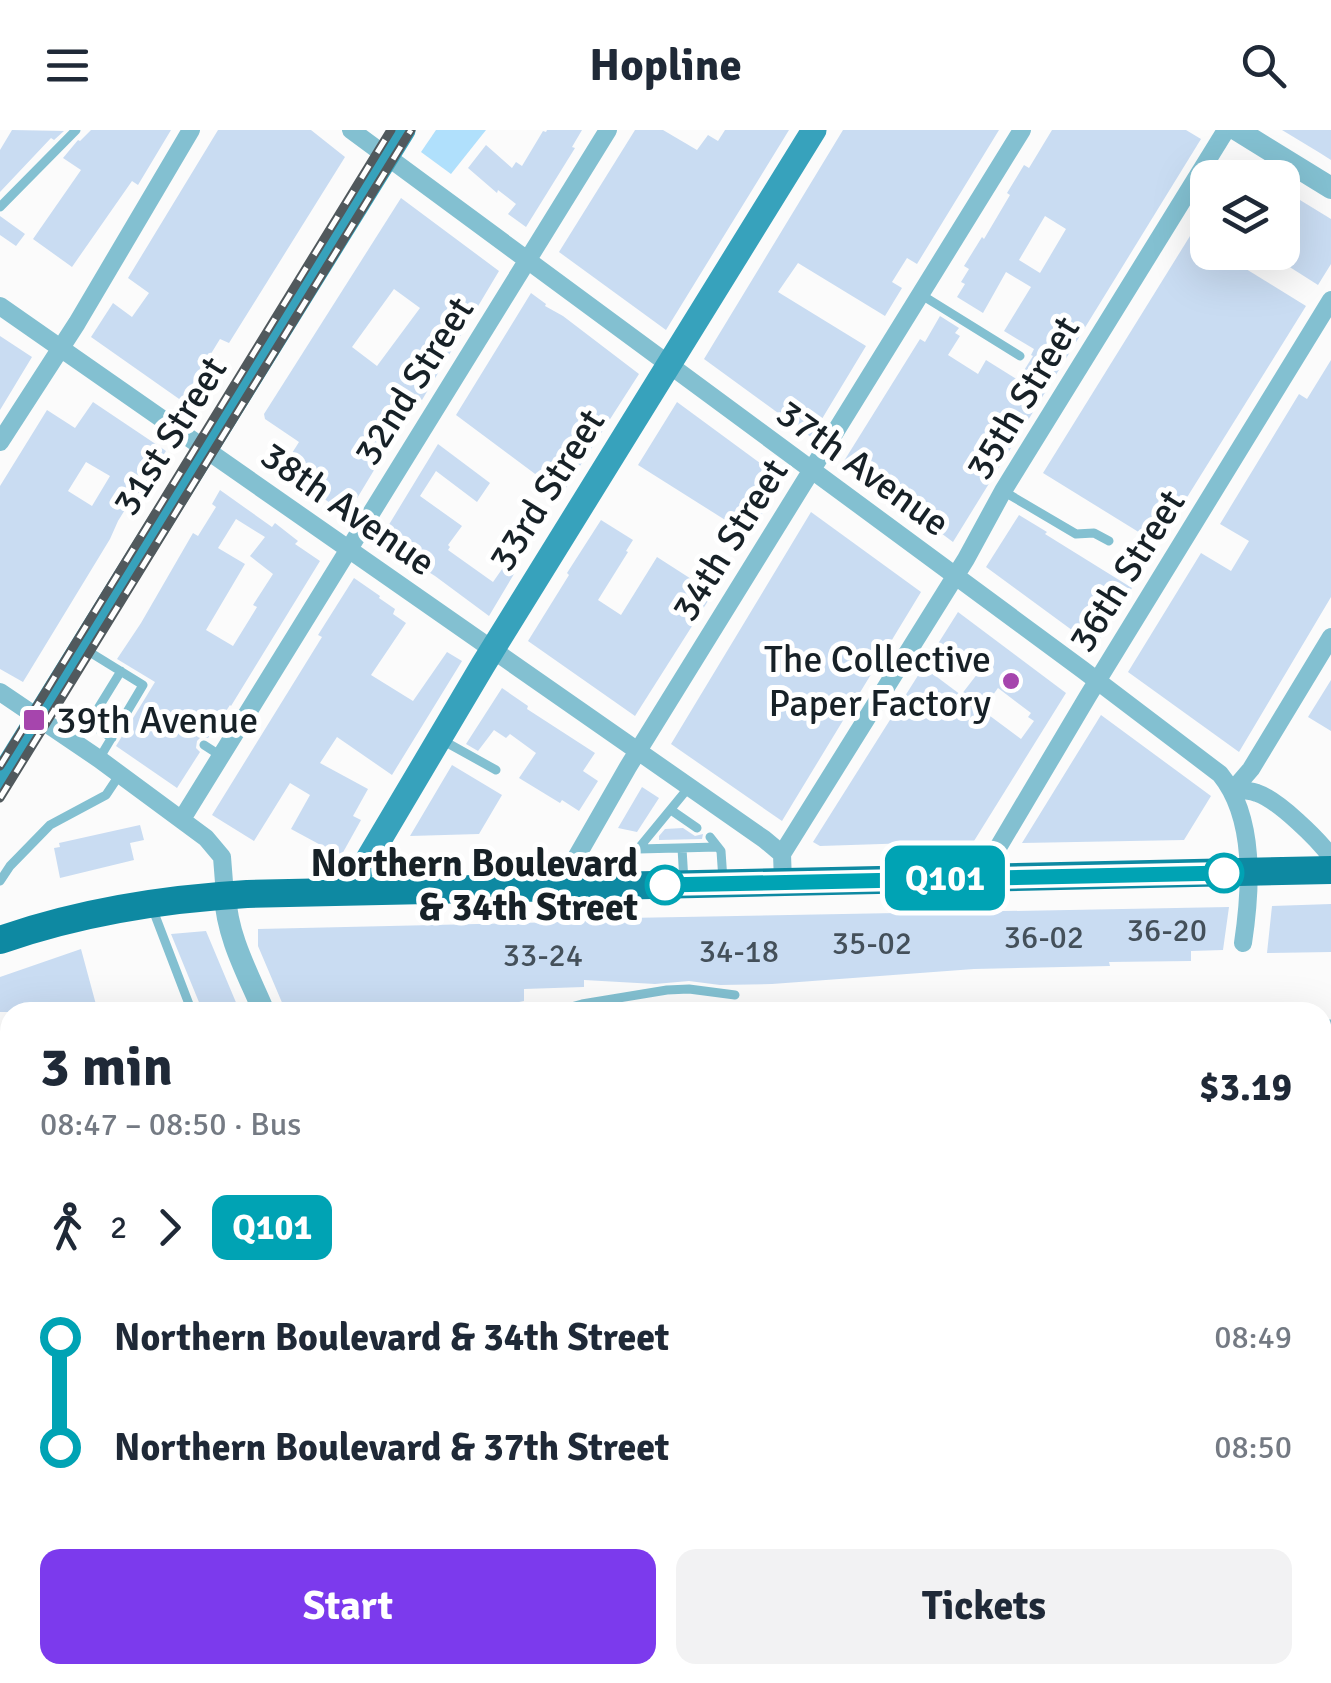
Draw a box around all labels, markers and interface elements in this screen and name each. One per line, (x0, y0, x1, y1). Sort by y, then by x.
icon: menu (40, 38, 95, 93)
text: Hopline (589, 38, 742, 93)
icon: search (1236, 38, 1291, 93)
map controls (1190, 160, 1300, 270)
button: layers (1190, 160, 1300, 270)
street label: 32nd Street (344, 288, 484, 474)
street label: 35th Street (956, 308, 1090, 488)
street label: 31st Street (103, 348, 237, 524)
street label: 37th Avenue (767, 390, 959, 546)
street label: 33rd Street (479, 400, 615, 580)
street label: 38th Avenue (252, 432, 444, 586)
street label: 34th Street (662, 450, 798, 630)
street label: 36th Street (1059, 481, 1195, 661)
place label: The Collective Paper Factory (764, 636, 991, 727)
marker: The Collective Paper Factory (1000, 670, 1022, 692)
place label: 39th Avenue (56, 697, 258, 744)
marker: 39th Avenue (21, 707, 47, 733)
place label: Northern Boulevard & 34th Street (310, 840, 638, 931)
line badge: Q101 (875, 846, 1015, 910)
unlabelled marker (1205, 854, 1243, 892)
text: Q101 (905, 857, 985, 900)
marker: Northern Boulevard & 34th Street (646, 866, 684, 904)
house number: 36-20 (1127, 911, 1207, 950)
house number: 36-02 (1004, 918, 1084, 957)
house number: 35-02 (832, 924, 912, 963)
house number: 34-18 (699, 932, 779, 971)
house number: 33-24 (503, 936, 583, 975)
text: 3 min (40, 1033, 173, 1101)
text: $3.19 (1199, 1064, 1292, 1111)
text: 08:47 – 08:50 · Bus (40, 1105, 301, 1144)
icon: walk (40, 1200, 95, 1255)
icon: forward (142, 1200, 197, 1255)
text: Q101 (232, 1206, 312, 1249)
text: 2 (110, 1208, 127, 1247)
text: Northern Boulevard & 34th Street (114, 1314, 669, 1361)
text: 08:49 (1214, 1318, 1292, 1357)
text: Northern Boulevard & 37th Street (114, 1424, 669, 1471)
text: 08:50 (1214, 1428, 1292, 1467)
button: Start (40, 1549, 656, 1664)
button: Tickets (676, 1549, 1292, 1664)

